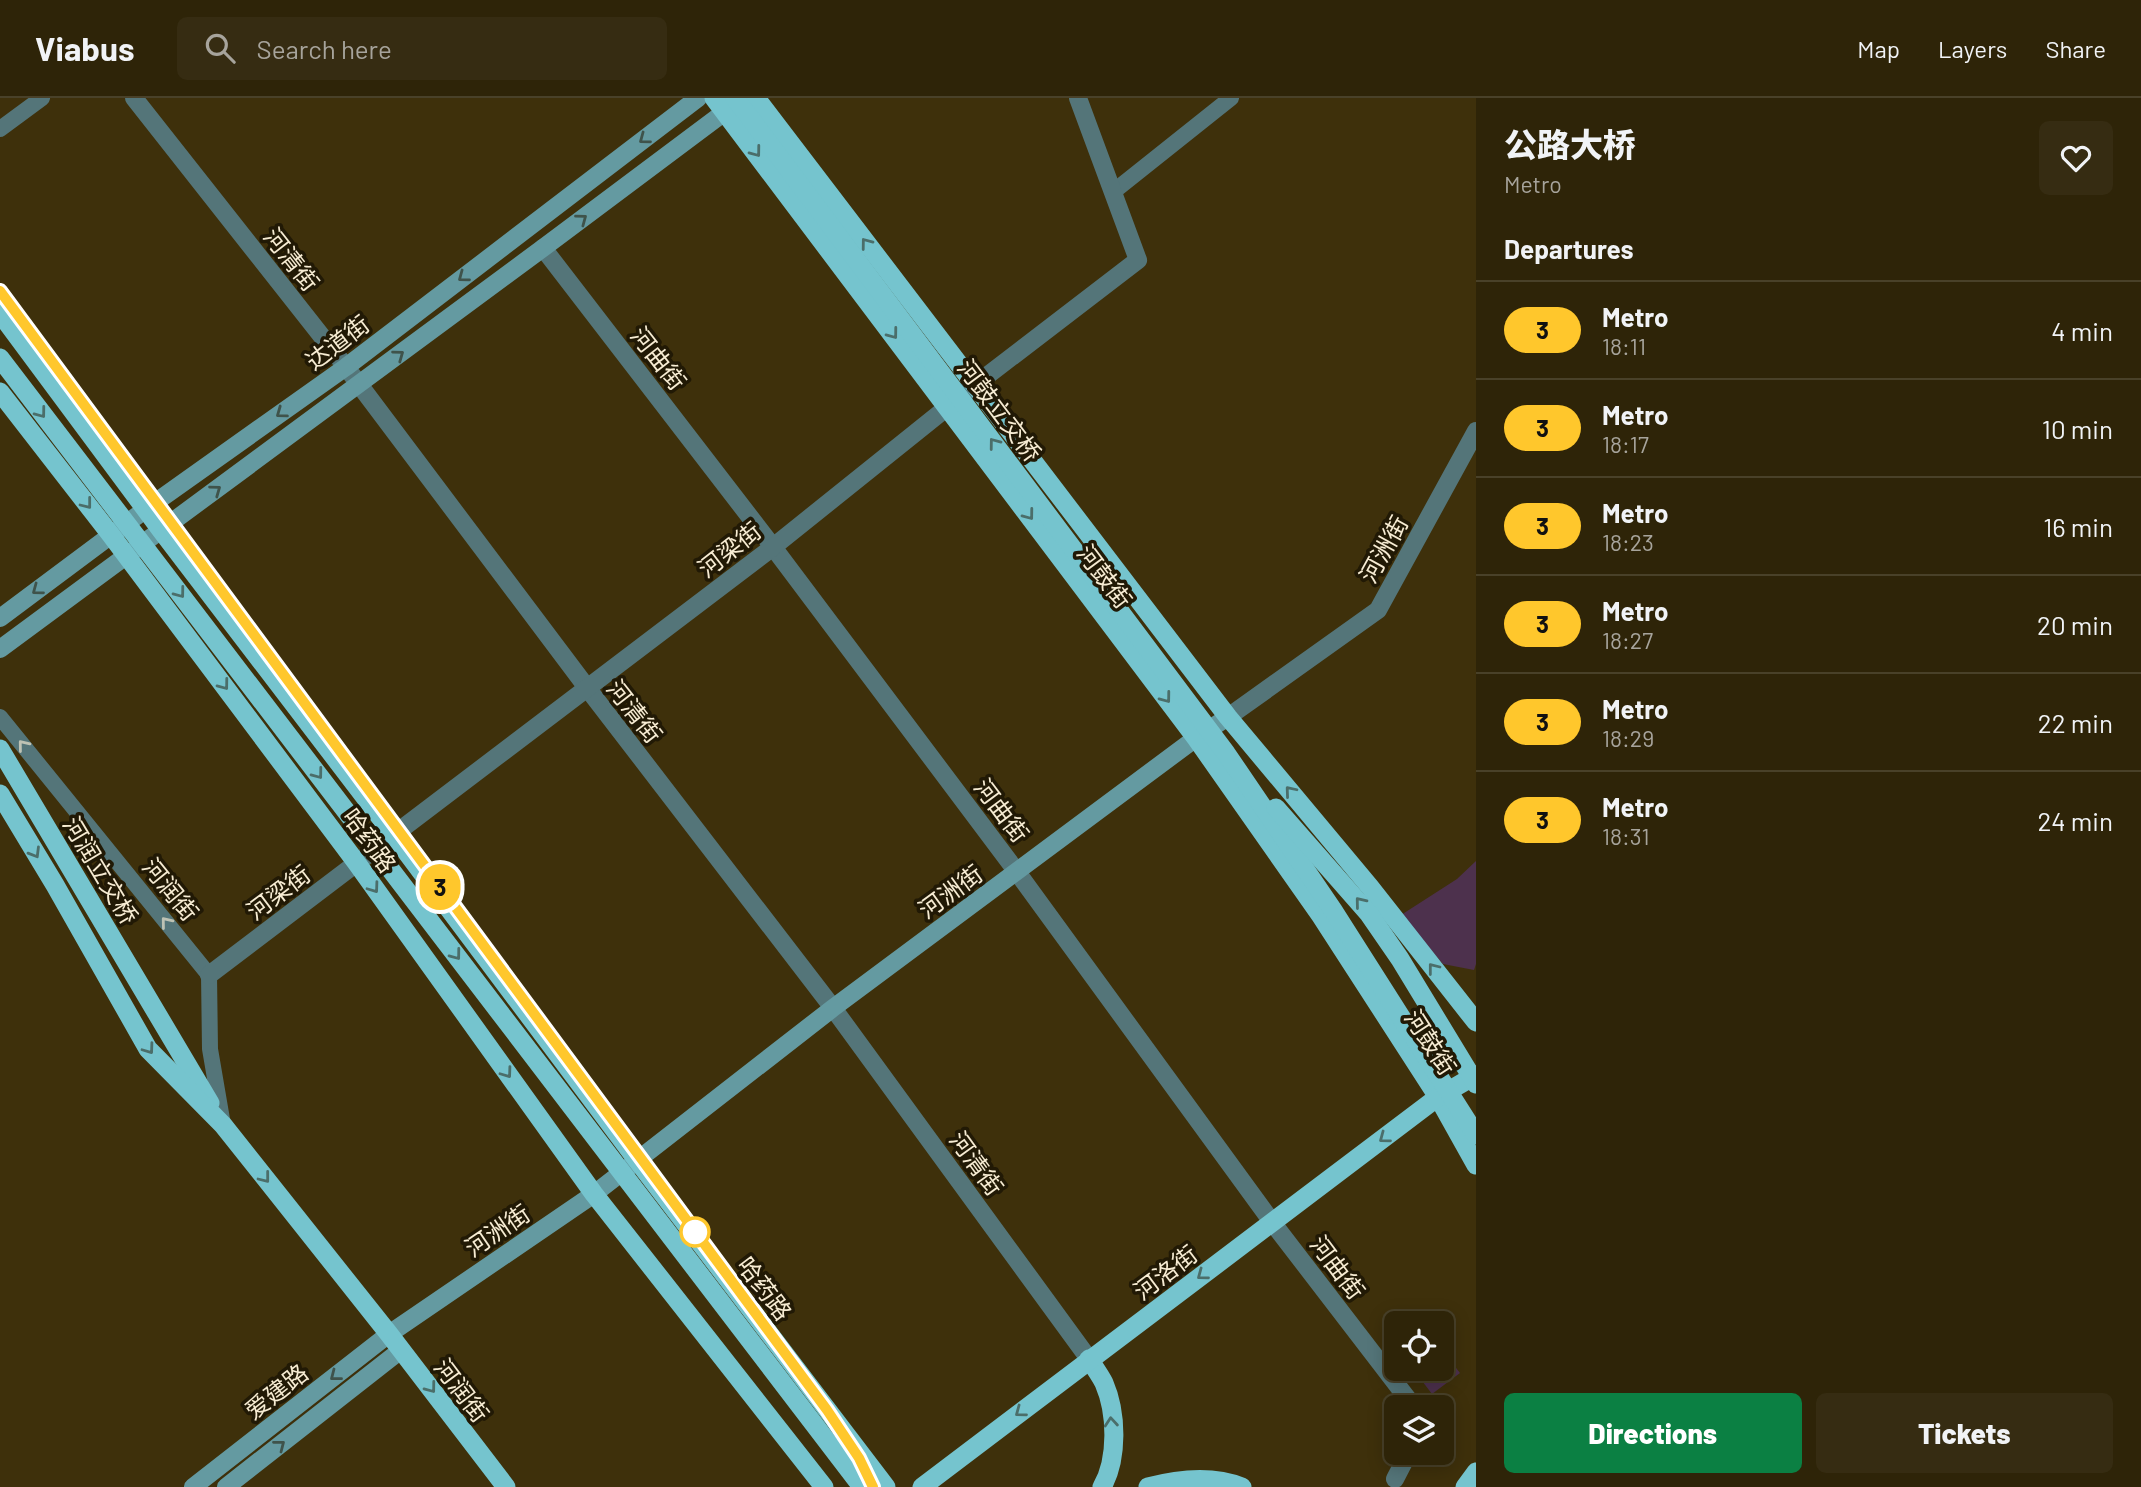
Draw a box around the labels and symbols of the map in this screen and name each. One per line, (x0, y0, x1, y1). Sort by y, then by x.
one-way arrow (639, 131, 652, 144)
one-way arrow (747, 144, 760, 157)
one-way arrow (574, 215, 587, 228)
street label: 河清街 (258, 222, 326, 296)
one-way arrow (862, 238, 875, 251)
one-way arrow (458, 269, 471, 282)
street label: 达道街 (300, 309, 374, 375)
street label: 河曲街 (625, 321, 693, 395)
one-way arrow (884, 326, 897, 338)
one-way arrow (391, 351, 404, 363)
street label: 河鼓立交桥 (952, 353, 1048, 467)
one-way arrow (33, 405, 46, 417)
one-way arrow (276, 405, 289, 417)
one-way arrow (990, 438, 1002, 451)
one-way arrow (208, 485, 221, 498)
one-way arrow (79, 496, 92, 508)
one-way arrow (1021, 508, 1034, 520)
street label: 河洲街 (1353, 510, 1413, 588)
street label: 河梁街 (692, 515, 766, 583)
street label: 河鼓街 (1072, 539, 1138, 613)
one-way arrow (33, 582, 45, 595)
one-way arrow (171, 586, 184, 598)
street label: 河清街 (601, 674, 669, 748)
one-way arrow (216, 678, 228, 690)
one-way arrow (1157, 690, 1170, 703)
one-way arrow (18, 741, 31, 753)
one-way arrow (309, 767, 322, 779)
street label: 河曲街 (969, 773, 1035, 847)
one-way arrow (1286, 787, 1298, 800)
street label: 哈药路 (337, 802, 403, 878)
street label: 河润立交桥 (58, 811, 144, 929)
one-way arrow (27, 845, 40, 858)
street label: 河润街 (137, 852, 205, 926)
street label: 河洲街 (912, 858, 988, 924)
street label: 河梁街 (241, 859, 315, 925)
line badge: 3 (417, 864, 463, 910)
one-way arrow (366, 880, 378, 893)
one-way arrow (1356, 898, 1369, 910)
one-way arrow (161, 918, 174, 930)
one-way arrow (447, 947, 460, 960)
one-way arrow (1429, 963, 1442, 976)
street label: 河鼓街 (1399, 1004, 1463, 1080)
one-way arrow (141, 1042, 153, 1054)
one-way arrow (499, 1065, 511, 1078)
street label: 河清街 (944, 1125, 1010, 1201)
one-way arrow (1379, 1130, 1391, 1143)
one-way arrow (257, 1171, 270, 1183)
street label: 河洲街 (459, 1198, 535, 1262)
unlabelled marker (680, 1217, 710, 1247)
street label: 河曲街 (1305, 1230, 1371, 1304)
street label: 河洛街 (1128, 1239, 1202, 1305)
street label: 哈药路 (732, 1251, 798, 1325)
one-way arrow (1197, 1267, 1210, 1279)
street label: 河润街 (429, 1353, 495, 1427)
street label: 爱建路 (239, 1357, 313, 1425)
one-way arrow (330, 1368, 343, 1381)
one-way arrow (422, 1381, 435, 1393)
one-way arrow (1015, 1403, 1028, 1416)
one-way arrow (1104, 1416, 1119, 1427)
one-way arrow (273, 1440, 285, 1453)

